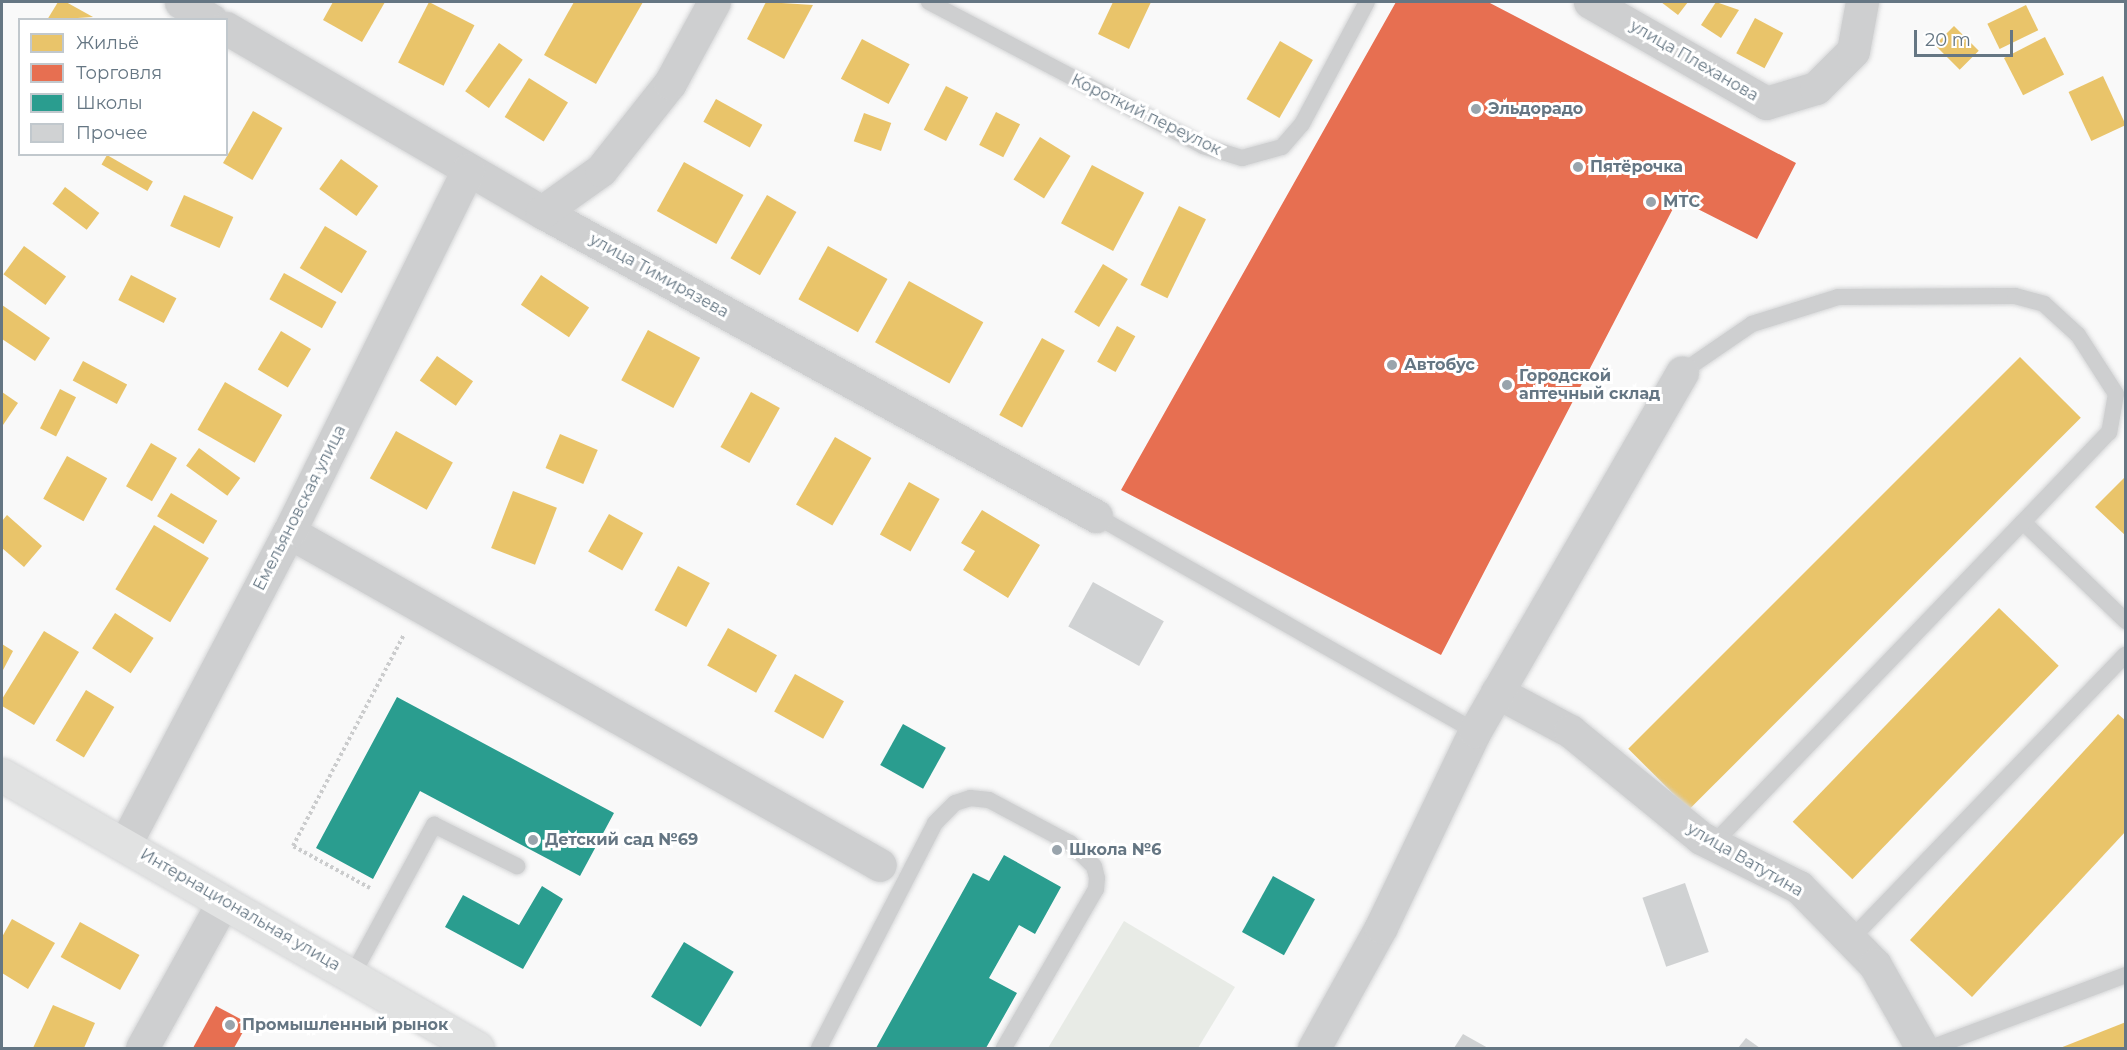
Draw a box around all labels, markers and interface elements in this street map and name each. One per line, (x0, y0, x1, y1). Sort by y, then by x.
street label: улица Плеханова (1627, 17, 1761, 105)
legend (18, 18, 228, 156)
scale bar (1917, 18, 2016, 56)
text: 20 m (1925, 29, 1971, 51)
text: Жильё (76, 32, 139, 54)
text: Торговля (76, 62, 162, 84)
street label: Короткий переулок (1068, 70, 1224, 160)
text: Школы (76, 92, 143, 114)
place label: Эльдорадо (1488, 99, 1583, 119)
marker: Эльдорадо (1469, 102, 1483, 116)
text: Прочее (76, 122, 148, 144)
place label: Пятёрочка (1590, 157, 1683, 177)
marker: Пятёрочка (1571, 160, 1585, 174)
place label: МТС (1663, 192, 1700, 212)
marker: МТС (1644, 195, 1658, 209)
street label: улица Тимирязева (586, 230, 732, 322)
place label: Автобус (1404, 355, 1475, 375)
marker: Автобус (1385, 358, 1399, 372)
place label: Городской аптечный склад (1519, 366, 1660, 404)
marker: Городской аптечный склад (1500, 378, 1514, 392)
street label: Емельяновская улица (250, 422, 350, 594)
street label: улица Ватутина (1684, 819, 1806, 901)
place label: Детский сад №69 (545, 830, 698, 850)
marker: Детский сад №69 (526, 833, 540, 847)
place label: Школа №6 (1069, 840, 1162, 860)
marker: Школа №6 (1050, 843, 1064, 857)
street label: Интернациональная улица (137, 845, 343, 975)
place label: Промышленный рынок (242, 1015, 448, 1035)
marker: Промышленный рынок (223, 1018, 237, 1032)

